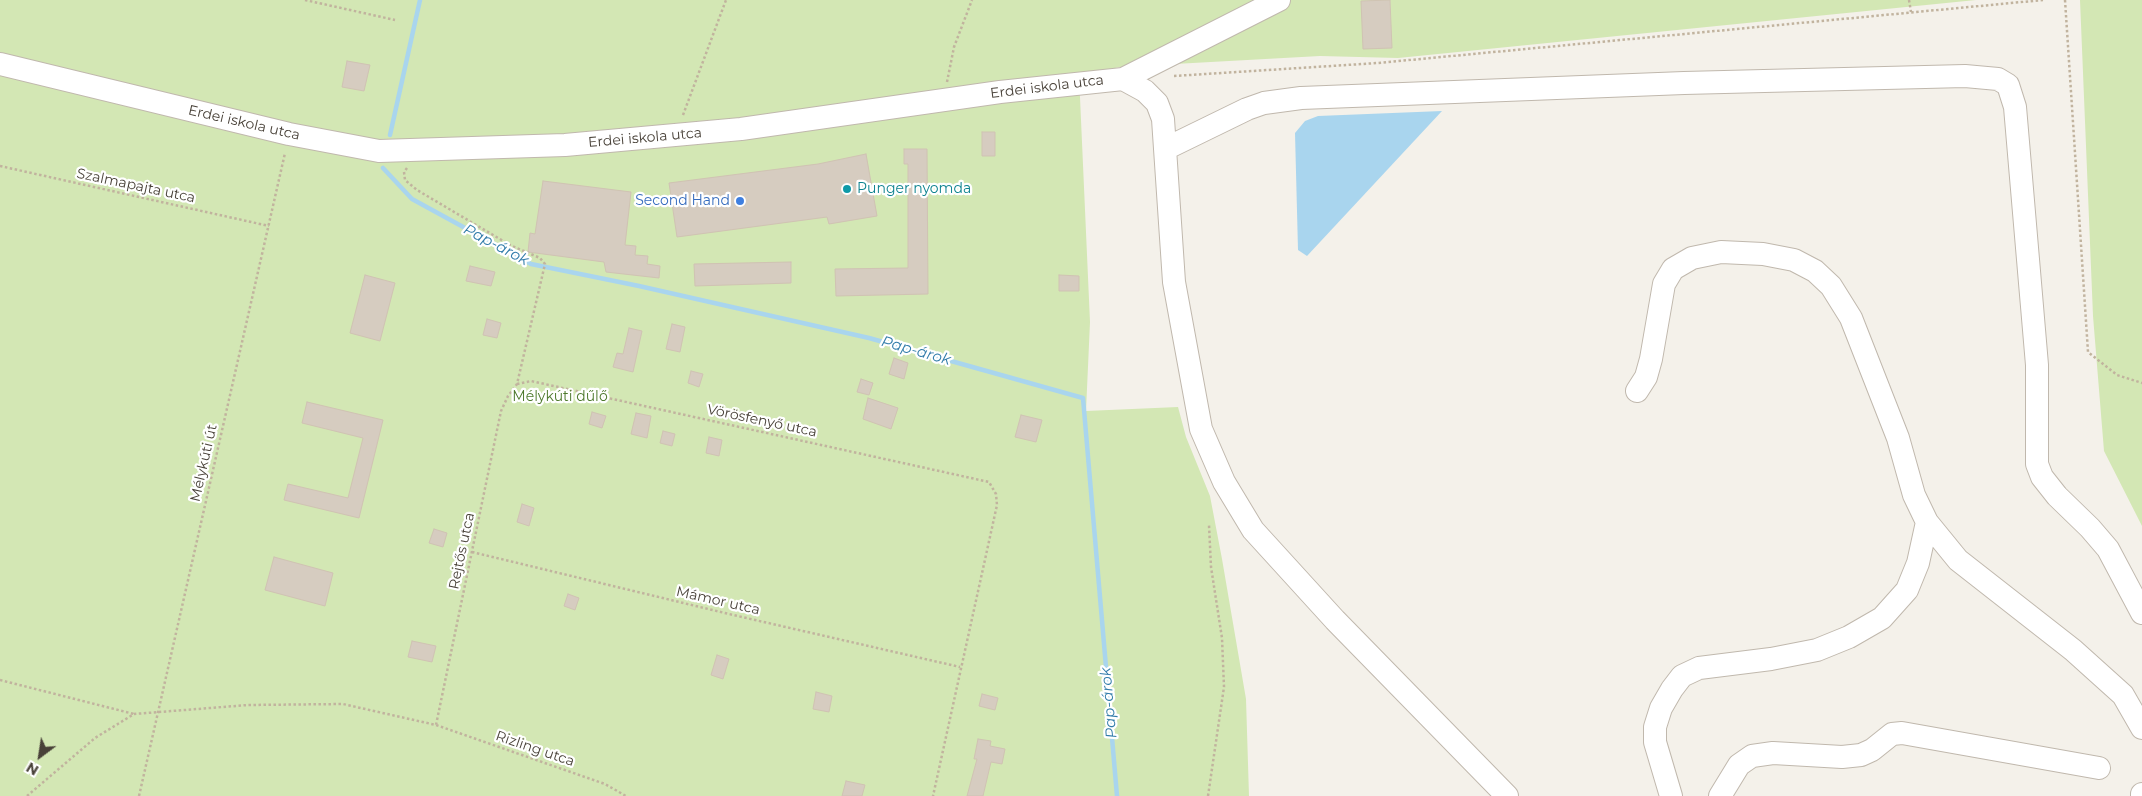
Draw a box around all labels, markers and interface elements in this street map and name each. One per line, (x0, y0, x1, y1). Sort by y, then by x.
street label: Erdei iskola utca (989, 72, 1105, 102)
street label: Erdei iskola utca (186, 102, 302, 144)
street label: Erdei iskola utca (587, 125, 703, 151)
street label: Szalmapajta utca (75, 165, 197, 207)
place label: Punger nyomda (857, 181, 971, 197)
marker: Punger nyomda (841, 183, 853, 195)
place label: Second Hand (635, 193, 730, 209)
marker: Second Hand (734, 195, 746, 207)
water label: Pap-árok (460, 220, 532, 270)
water label: Pap-árok (879, 333, 953, 369)
park label: Mélykúti dűlő (512, 389, 608, 405)
street label: Vörösfenyő utca (706, 401, 818, 441)
street label: Mélykúti út (187, 423, 221, 503)
street label: Rejtős utca (446, 511, 478, 591)
street label: Mámor utca (674, 583, 762, 619)
water label: Pap-árok (1097, 667, 1121, 739)
street label: Rizling utca (493, 728, 577, 770)
north arrow (15, 731, 65, 781)
text: N (23, 758, 42, 779)

